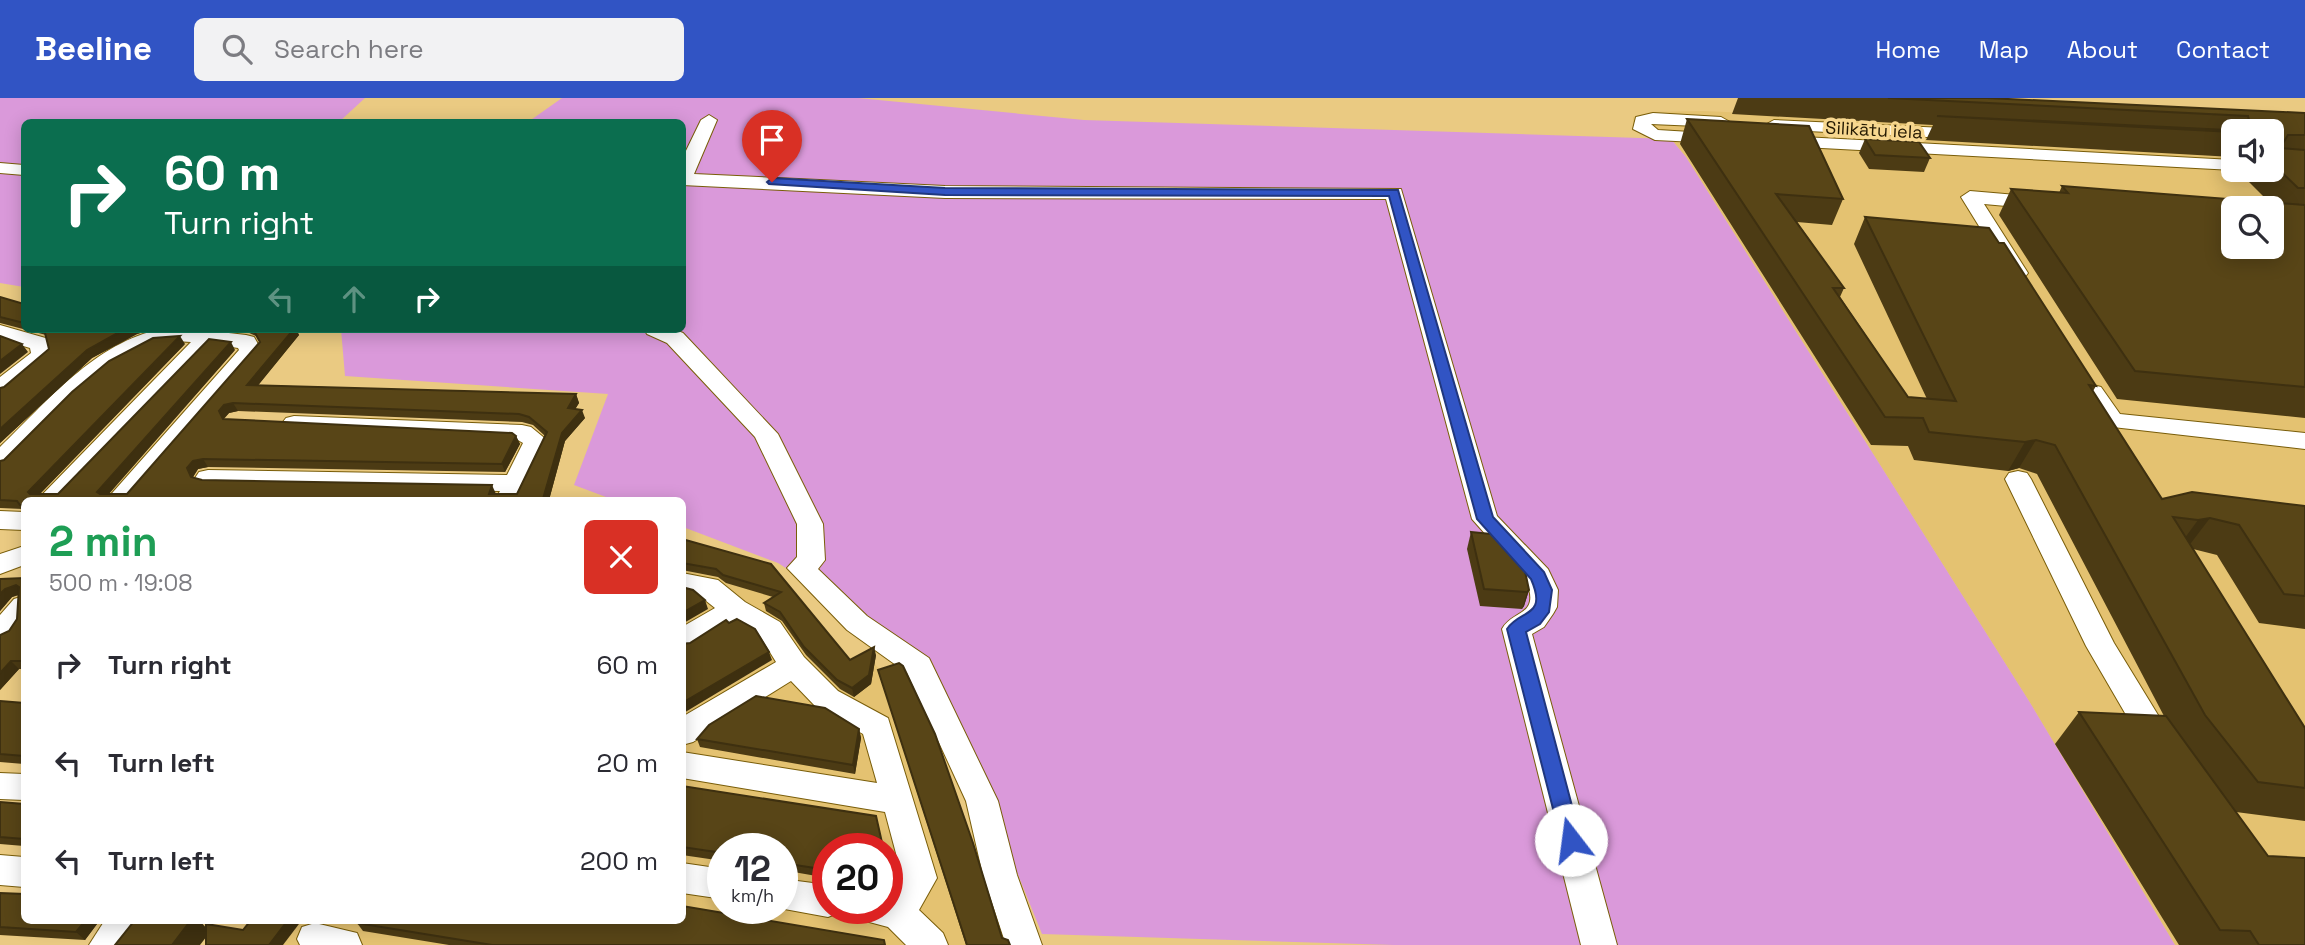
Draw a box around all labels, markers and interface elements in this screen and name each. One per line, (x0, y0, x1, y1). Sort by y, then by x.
search box (194, 18, 684, 81)
text: Beeline (35, 28, 152, 70)
icon: search (218, 30, 256, 68)
text: Search here (274, 32, 424, 66)
text: Home (1875, 34, 1941, 65)
text: Map (1979, 34, 2029, 65)
text: About (2067, 34, 2138, 65)
text: Contact (2176, 34, 2270, 65)
pin (742, 110, 802, 182)
street label: Silikātu iela (1825, 115, 1923, 144)
map controls (2221, 119, 2284, 259)
button: sound (2221, 119, 2284, 182)
icon: arrive (753, 121, 791, 159)
text: 60 m (164, 142, 280, 204)
icon: right (49, 147, 140, 238)
button: search (2221, 196, 2284, 259)
text: Turn right (164, 203, 314, 243)
icon: left (262, 280, 300, 318)
icon: ahead (335, 280, 373, 318)
icon: right (408, 280, 446, 318)
text: 2 min (49, 515, 158, 568)
button: close (584, 520, 658, 594)
text: 500 m · 19:08 (49, 568, 193, 598)
icon: right (49, 646, 87, 684)
text: Turn right (108, 648, 232, 682)
text: 60 m (596, 648, 658, 682)
icon: left (49, 744, 87, 782)
text: Turn left (108, 746, 215, 780)
text: 20 m (597, 746, 658, 780)
position arrow (1534, 803, 1608, 877)
speed limit sign: 20 (812, 833, 903, 924)
icon: left (49, 842, 87, 880)
text: Turn left (108, 844, 215, 878)
text: 200 m (580, 844, 658, 878)
text: 12 (734, 847, 771, 891)
text: km/h (731, 884, 774, 907)

